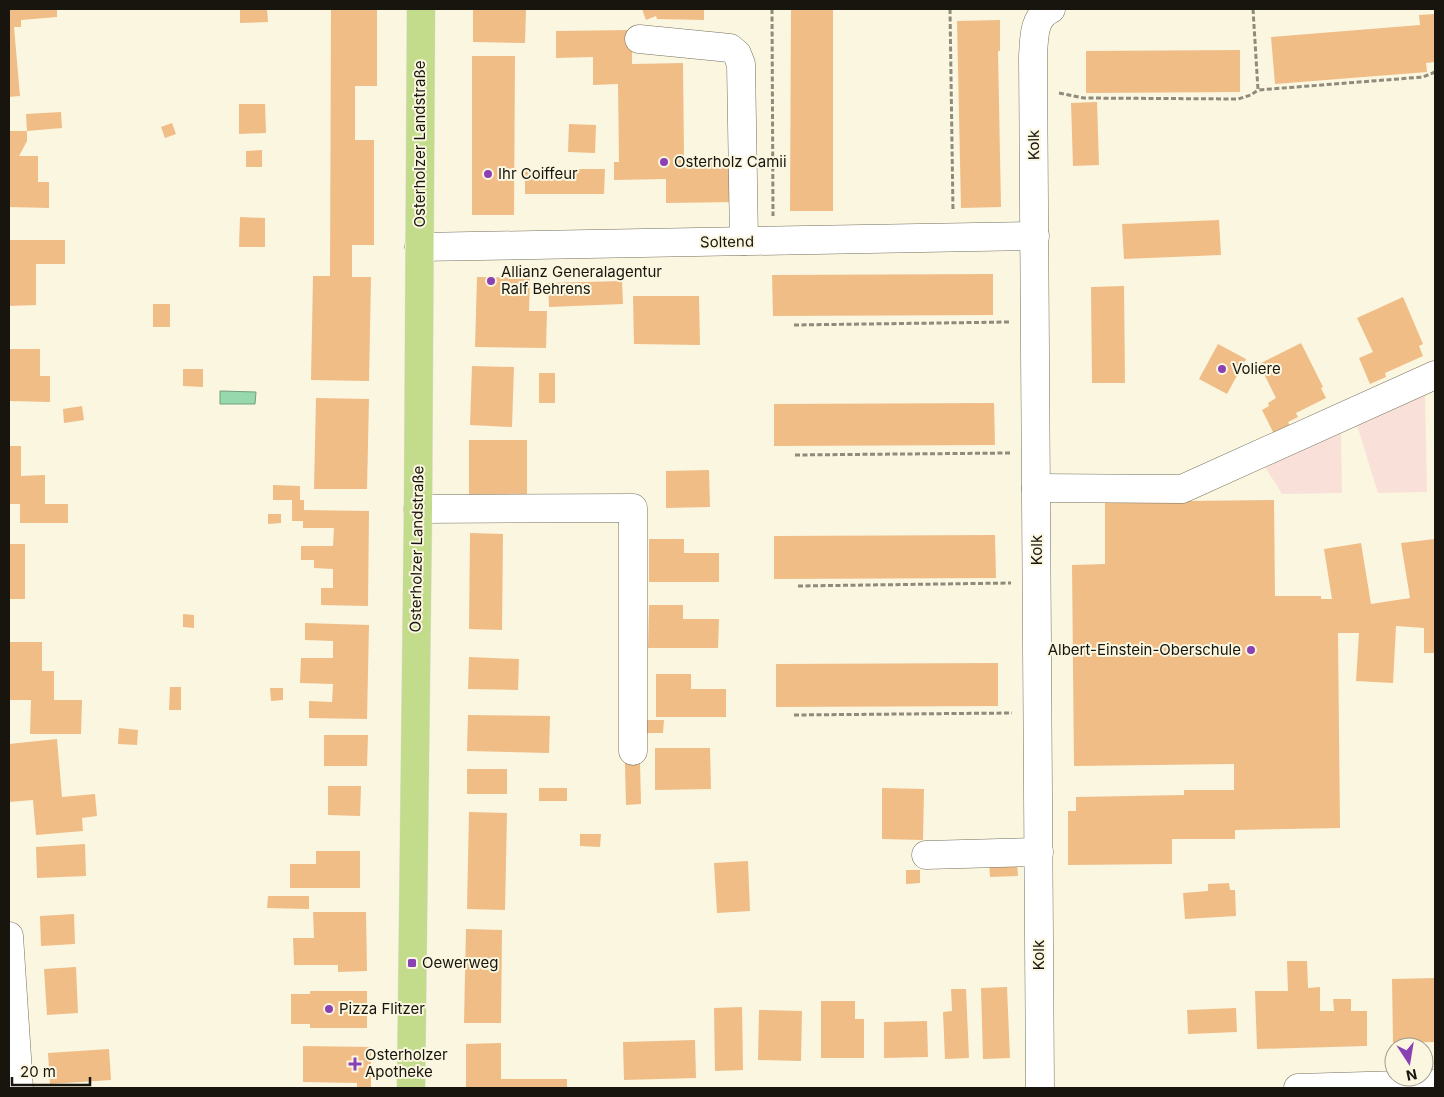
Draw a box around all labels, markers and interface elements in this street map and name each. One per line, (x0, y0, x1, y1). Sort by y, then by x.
street label: Osterholzer Landstraße (410, 61, 429, 227)
street label: Kolk (1024, 129, 1043, 160)
place label: Osterholz Camii (674, 152, 787, 171)
marker: Osterholz Camii (658, 156, 670, 168)
place label: Ihr Coiffeur (498, 164, 578, 183)
marker: Ihr Coiffeur (482, 168, 494, 180)
street label: Soltend (700, 232, 754, 251)
place label: Allianz Generalagentur Ralf Behrens (501, 262, 662, 298)
marker: Allianz Generalagentur Ralf Behrens (485, 275, 497, 287)
place label: Voliere (1232, 359, 1281, 378)
marker: Voliere (1216, 363, 1228, 375)
street label: Osterholzer Landstraße (406, 465, 427, 633)
street label: Kolk (1027, 534, 1046, 565)
place label: Albert-Einstein-Oberschule (1048, 640, 1241, 659)
marker: Albert-Einstein-Oberschule (1245, 644, 1257, 656)
street label: Kolk (1029, 939, 1048, 970)
place label: Oewerweg (422, 953, 498, 972)
marker: Oewerweg (406, 957, 418, 969)
place label: Pizza Flitzer (339, 999, 425, 1018)
marker: Pizza Flitzer (323, 1003, 335, 1015)
north arrow (1384, 1037, 1434, 1087)
place label: Osterholzer Apotheke (365, 1045, 448, 1081)
scale bar (12, 1054, 90, 1086)
marker: Osterholzer Apotheke (349, 1058, 361, 1070)
text: 20 m (20, 1062, 56, 1081)
text: N (1405, 1066, 1419, 1085)

